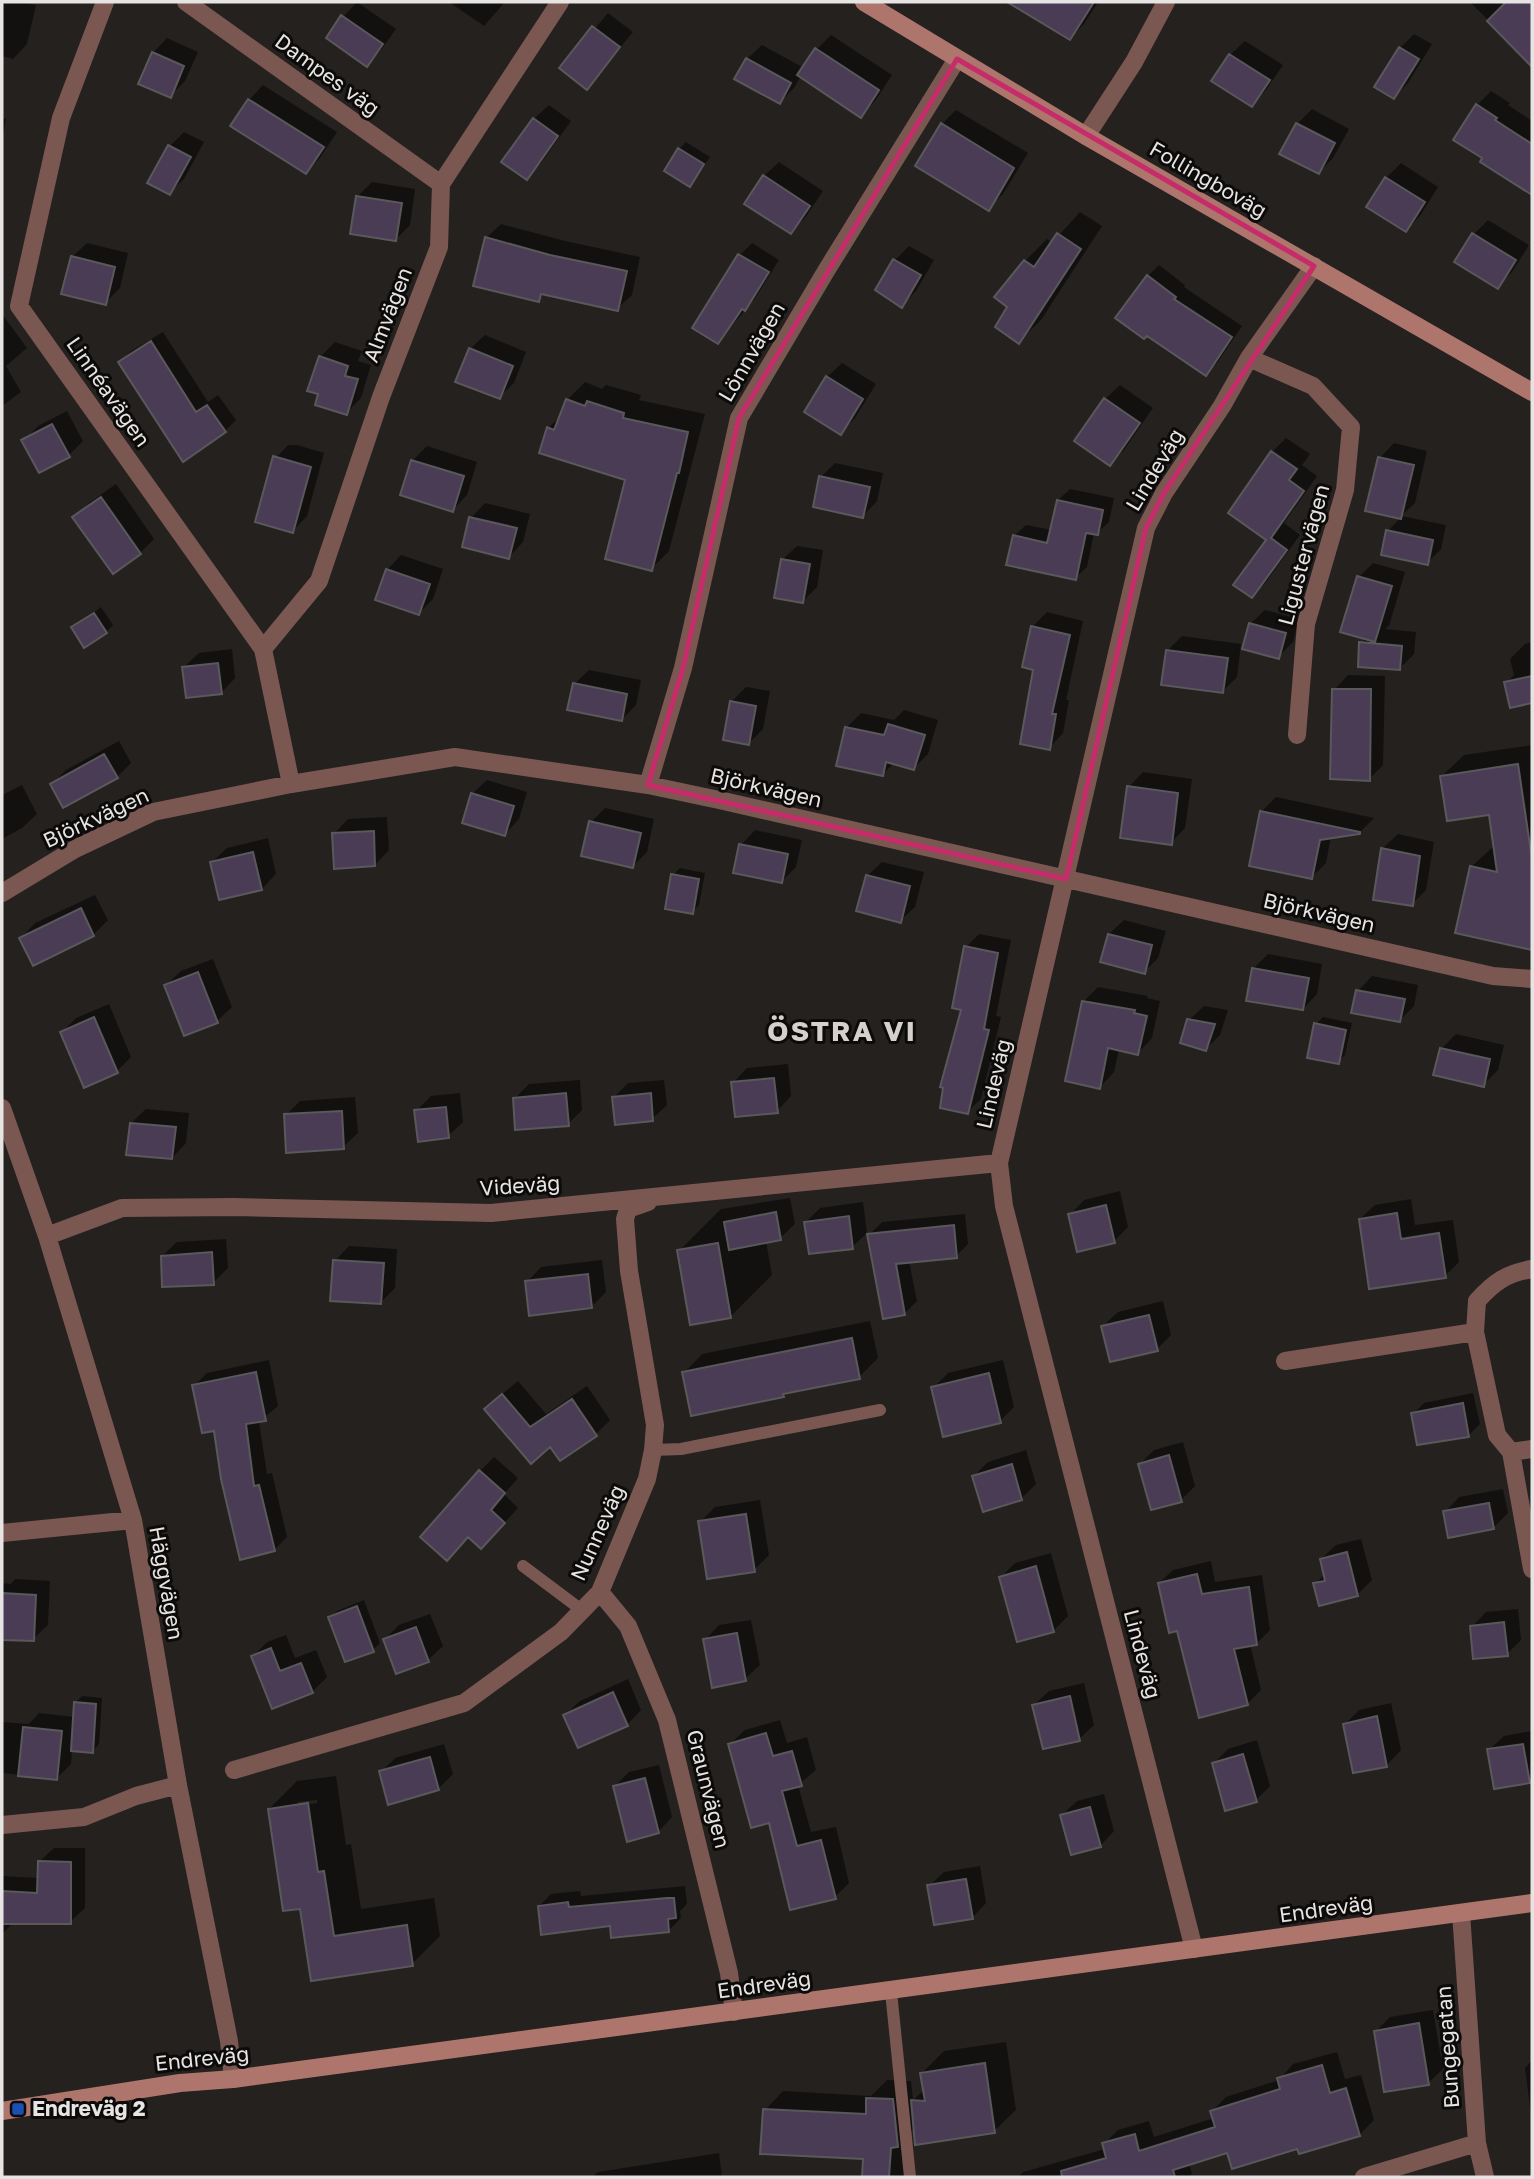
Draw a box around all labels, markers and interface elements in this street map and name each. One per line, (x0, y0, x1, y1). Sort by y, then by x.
street label: Dampes väg (270, 28, 385, 121)
street label: Follingboväg (1145, 135, 1272, 223)
street label: Almvägen (357, 263, 417, 366)
street label: Lönnvägen (712, 297, 790, 406)
street label: Linnéavägen (61, 331, 156, 451)
street label: Lindeväg (1119, 424, 1189, 515)
street label: Ligustervägen (1272, 481, 1334, 628)
street label: Björkvägen (708, 762, 825, 812)
street label: Björkvägen (39, 781, 153, 853)
street label: Björkvägen (1261, 887, 1378, 937)
district label: ÖSTRA VI (767, 1014, 917, 1047)
street label: Lindeväg (970, 1036, 1016, 1131)
street label: Videväg (479, 1169, 561, 1201)
street label: Nunneväg (564, 1481, 630, 1585)
street label: Häggvägen (144, 1524, 190, 1642)
street label: Lindeväg (1119, 1606, 1167, 1701)
street label: Graunvägen (682, 1727, 736, 1851)
street label: Endreväg (1277, 1889, 1374, 1927)
street label: Endreväg (715, 1965, 812, 2003)
street label: Bungegatan (1430, 1985, 1464, 2109)
street label: Endreväg (154, 2040, 250, 2076)
place label: Endreväg 2 (32, 2095, 146, 2121)
marker: Endreväg 2 (10, 2101, 26, 2117)

